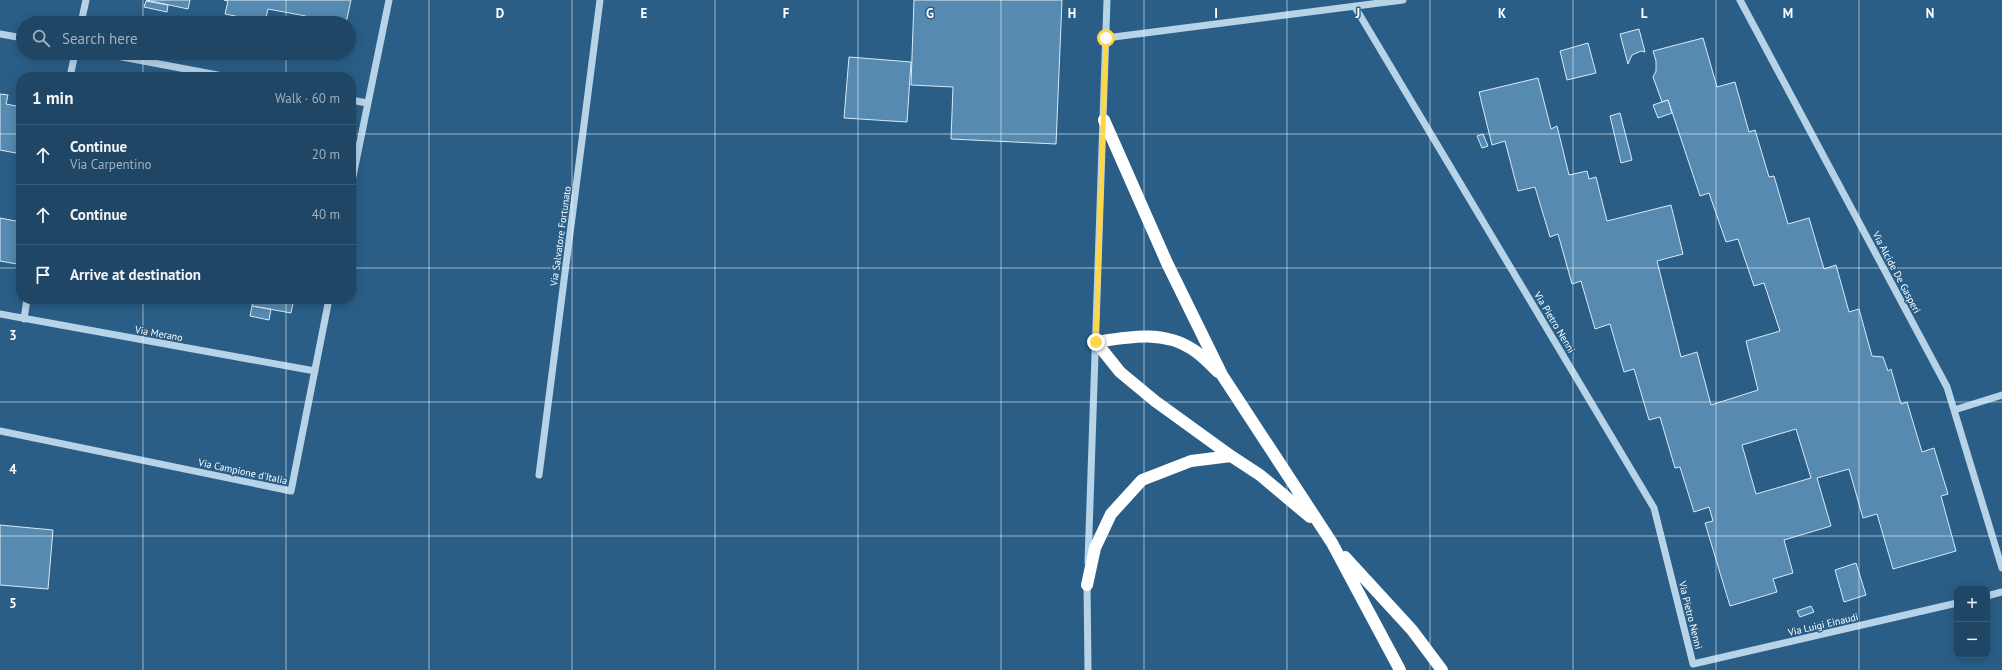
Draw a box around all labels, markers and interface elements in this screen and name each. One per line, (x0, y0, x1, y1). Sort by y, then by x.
text: D (496, 5, 504, 22)
text: E (641, 5, 648, 22)
text: F (783, 5, 790, 22)
text: G (926, 5, 934, 22)
text: H (1068, 5, 1076, 22)
text: I (1214, 5, 1218, 22)
text: J (1355, 5, 1360, 22)
text: K (1498, 5, 1506, 22)
text: L (1641, 5, 1648, 22)
text: M (1783, 5, 1793, 22)
text: N (1926, 5, 1934, 22)
search box (16, 16, 356, 60)
icon: search (30, 27, 52, 49)
text: Search here (62, 29, 138, 48)
route start (1097, 29, 1115, 47)
text: 1 min (32, 87, 73, 109)
text: Walk · 60 m (275, 90, 340, 107)
text: Continue (70, 137, 127, 156)
icon: ahead (32, 144, 54, 166)
text: 20 m (312, 146, 340, 163)
text: Via Carpentino (70, 156, 152, 173)
street label: Via Salvatore Fortunato (547, 185, 574, 288)
icon: ahead (32, 204, 54, 226)
text: Continue (70, 205, 127, 224)
text: 40 m (312, 206, 340, 223)
street label: Via Alcide De Gasperi (1869, 228, 1924, 315)
icon: arrive (32, 264, 54, 286)
text: Arrive at destination (70, 265, 201, 284)
street label: Via Pietro Nenni (1531, 288, 1578, 355)
street label: Via Merano (133, 323, 184, 344)
text: 3 (9, 327, 17, 344)
route end (1087, 333, 1105, 351)
street label: Via Campione d'Italia (196, 455, 289, 487)
text: 4 (9, 461, 17, 478)
street label: Via Pietro Nenni (1676, 579, 1705, 650)
map controls (1954, 586, 1990, 658)
button: + (1954, 586, 1990, 622)
text: 5 (9, 595, 17, 612)
street label: Via Luigi Einaudi (1786, 610, 1859, 639)
button: − (1954, 622, 1990, 658)

